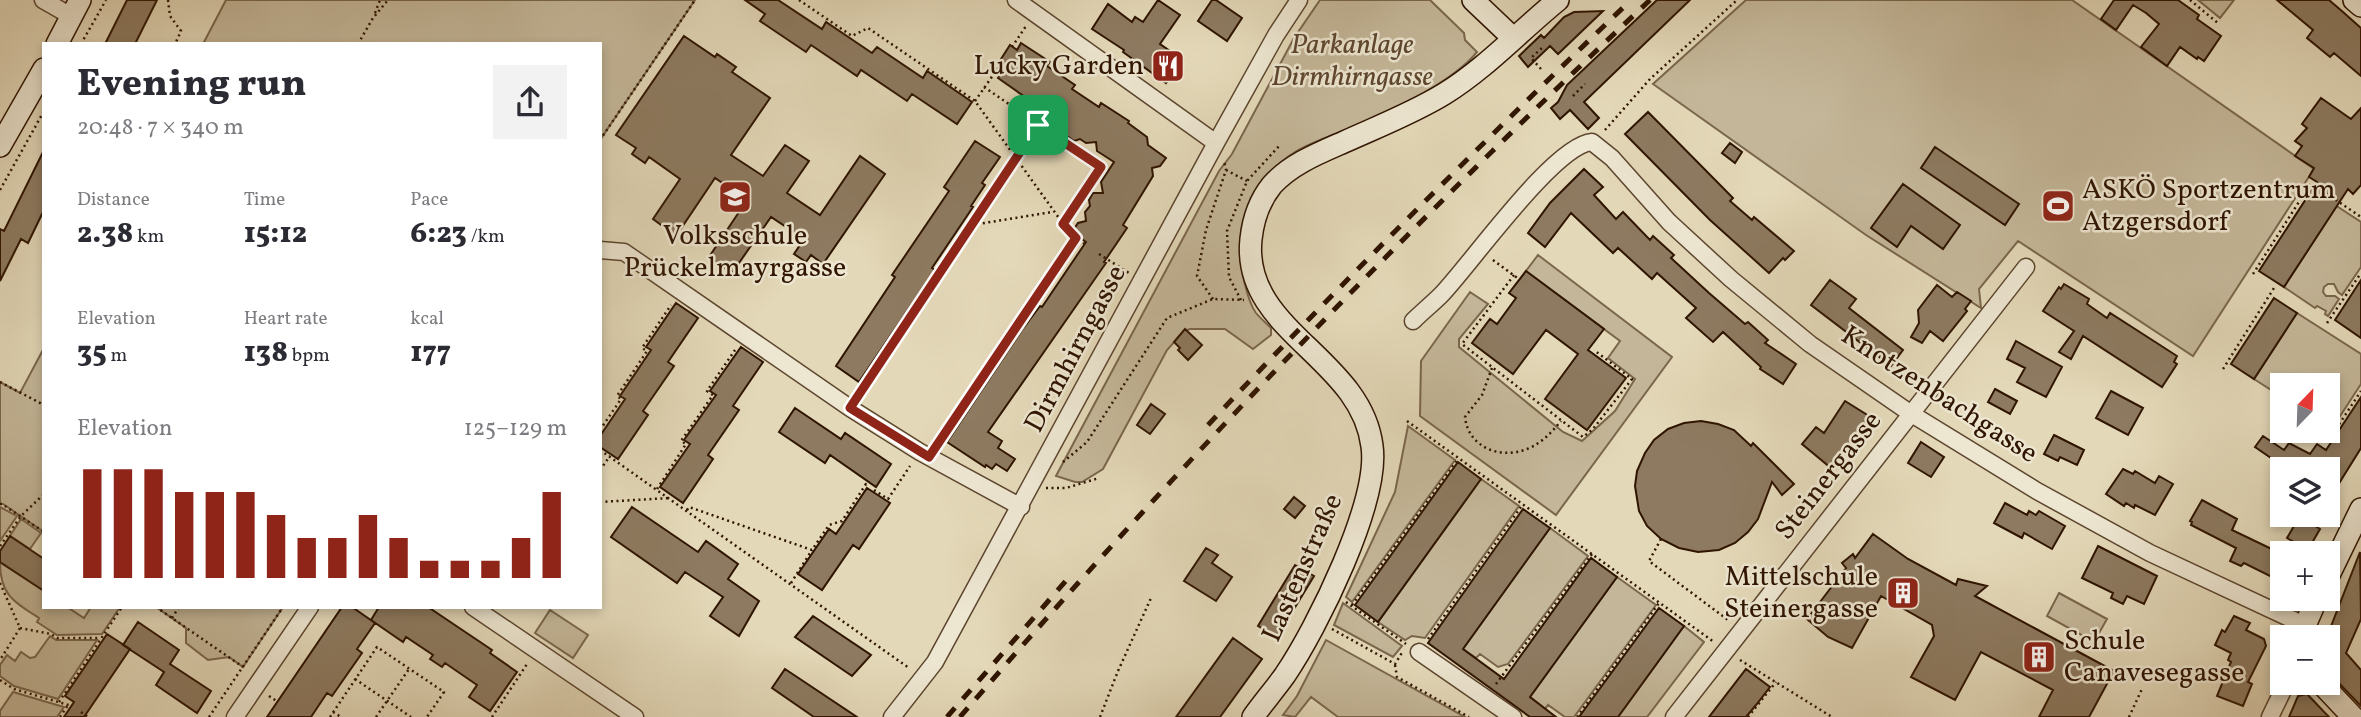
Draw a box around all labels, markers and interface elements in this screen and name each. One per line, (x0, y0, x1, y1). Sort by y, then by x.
park label: Parkanlage Dirmhirngasse (1271, 26, 1433, 97)
place label: Lucky Garden (974, 47, 1144, 86)
restaurant icon: Lucky Garden (1149, 47, 1187, 85)
text: Evening run (77, 59, 307, 112)
button: share (493, 65, 567, 139)
pin (1008, 95, 1068, 155)
icon: arrive (1019, 106, 1057, 144)
text: 20:48 · 7 × 340 m (77, 112, 244, 144)
place label: ASKÖ Sportzentrum Atzgersdorf (2082, 171, 2336, 242)
school or university icon: Volksschule Prückelmayrgasse (716, 178, 754, 216)
text: Distance (77, 187, 150, 213)
text: Time (244, 187, 285, 213)
text: Pace (410, 187, 448, 213)
sports icon: ASKÖ Sportzentrum Atzgersdorf (2039, 187, 2077, 225)
text: 2.38 (77, 213, 133, 255)
text: 15:12 (244, 213, 307, 255)
text: 6:23 (410, 213, 467, 255)
place label: Volksschule Prückelmayrgasse (624, 217, 846, 288)
text: km (133, 224, 164, 250)
text: /km (467, 224, 505, 250)
street label: Dirmhirngasse (1015, 258, 1137, 440)
text: Elevation (77, 306, 156, 332)
text: Heart rate (244, 306, 328, 332)
text: kcal (410, 306, 444, 332)
street label: Knotzenbachgasse (1833, 317, 2045, 473)
text: 35 (77, 332, 107, 374)
text: 138 (244, 332, 288, 374)
text: 177 (410, 332, 451, 374)
text: m (107, 343, 127, 369)
text: bpm (288, 343, 330, 369)
north arrow (2270, 373, 2340, 443)
map controls (2270, 373, 2340, 695)
street label: Steinergasse (1766, 403, 1892, 549)
text: Elevation (77, 413, 173, 445)
text: 125–129 m (464, 413, 567, 445)
button: layers (2270, 457, 2340, 527)
street label: Lastenstraße (1253, 488, 1353, 648)
button: + (2270, 541, 2340, 611)
place label: Mittelschule Steinergasse (1724, 558, 1878, 629)
building icon: Mittelschule Steinergasse (1884, 574, 1922, 612)
place label: Schule Canavesegasse (2064, 622, 2245, 693)
button: − (2270, 625, 2340, 695)
building icon: Schule Canavesegasse (2020, 638, 2058, 676)

